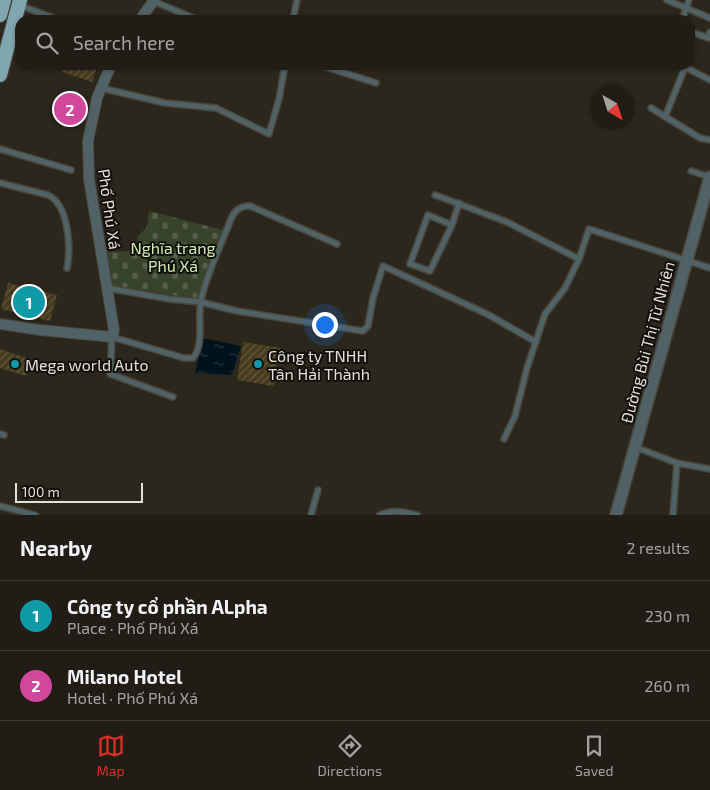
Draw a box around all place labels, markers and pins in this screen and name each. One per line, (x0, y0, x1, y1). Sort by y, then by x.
pin: 2 (54, 90, 86, 128)
pin: 1 (13, 283, 45, 321)
place label: Công ty TNHH Tân Hải Thành (268, 346, 370, 383)
place label: Mega world Auto (25, 355, 149, 374)
marker: Mega world Auto (9, 358, 21, 370)
marker: Công ty TNHH Tân Hải Thành (252, 358, 264, 370)

